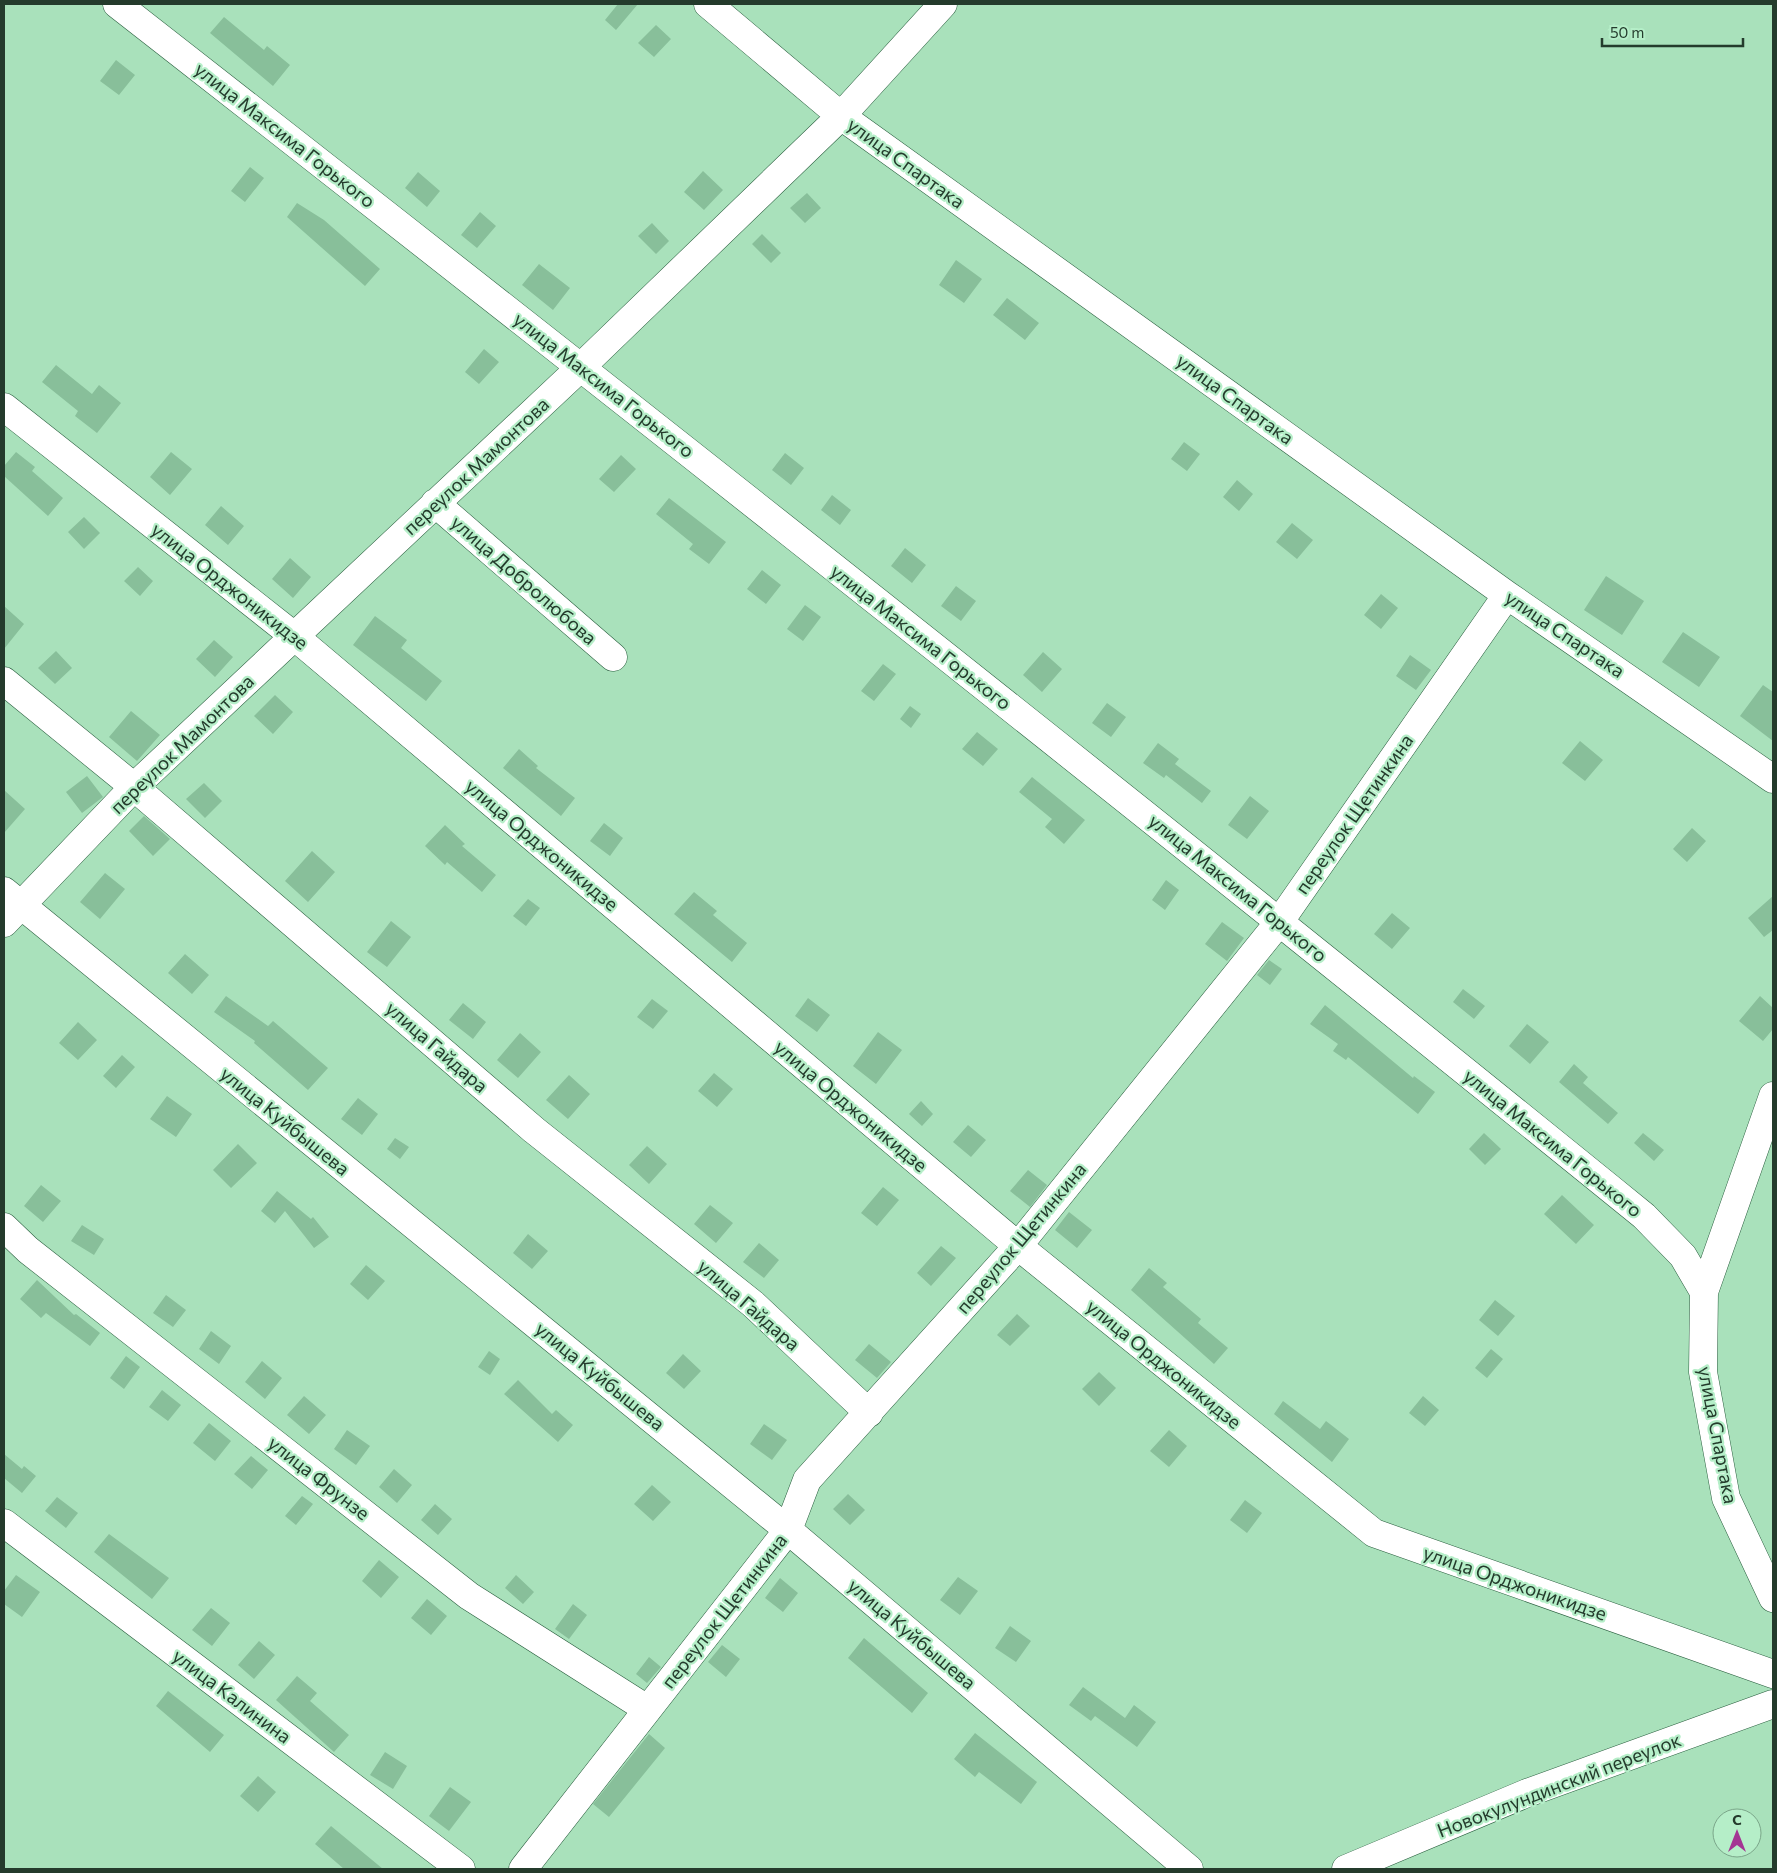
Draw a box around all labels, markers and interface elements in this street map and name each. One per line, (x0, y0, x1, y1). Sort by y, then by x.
scale bar (1602, 15, 1743, 47)
text: 50 m (1610, 23, 1644, 41)
street label: улица Максима Горького (191, 57, 380, 212)
street label: улица Спартака (843, 112, 969, 213)
street label: улица Максима Горького (510, 307, 699, 462)
street label: улица Спартака (1172, 348, 1298, 449)
street label: переулок Мамонтова (398, 392, 553, 539)
street label: улица Добролюбова (447, 510, 602, 649)
street label: улица Орджоникидзе (147, 517, 313, 654)
street label: улица Максима Горького (827, 559, 1016, 714)
street label: улица Спартака (1501, 585, 1629, 682)
street label: переулок Мамонтова (105, 669, 258, 818)
street label: переулок Щетинкина (1290, 729, 1417, 898)
street label: улица Орджоникидзе (461, 774, 623, 915)
street label: улица Максима Горького (1145, 809, 1332, 967)
street label: улица Гайдара (382, 996, 493, 1097)
street label: улица Орджоникидзе (770, 1035, 932, 1176)
street label: улица Куйбышева (216, 1061, 355, 1180)
street label: улица Максима Горького (1460, 1064, 1647, 1222)
street label: переулок Щетинкина (951, 1158, 1090, 1318)
street label: улица Гайдара (694, 1254, 805, 1355)
street label: улица Орджоникидзе (1082, 1294, 1246, 1433)
street label: улица Куйбышева (531, 1316, 670, 1435)
street label: улица Спартака (1694, 1364, 1743, 1505)
street label: улица Фрунзе (264, 1431, 375, 1524)
street label: переулок Щетинкина (656, 1529, 791, 1693)
street label: улица Орджоникидзе (1420, 1540, 1610, 1625)
street label: улица Куйбышева (844, 1574, 981, 1694)
street label: улица Калинина (168, 1644, 296, 1748)
street label: Новокулундинский переулок (1434, 1727, 1684, 1842)
north arrow (1712, 1808, 1762, 1858)
text: С (1732, 1811, 1742, 1828)

